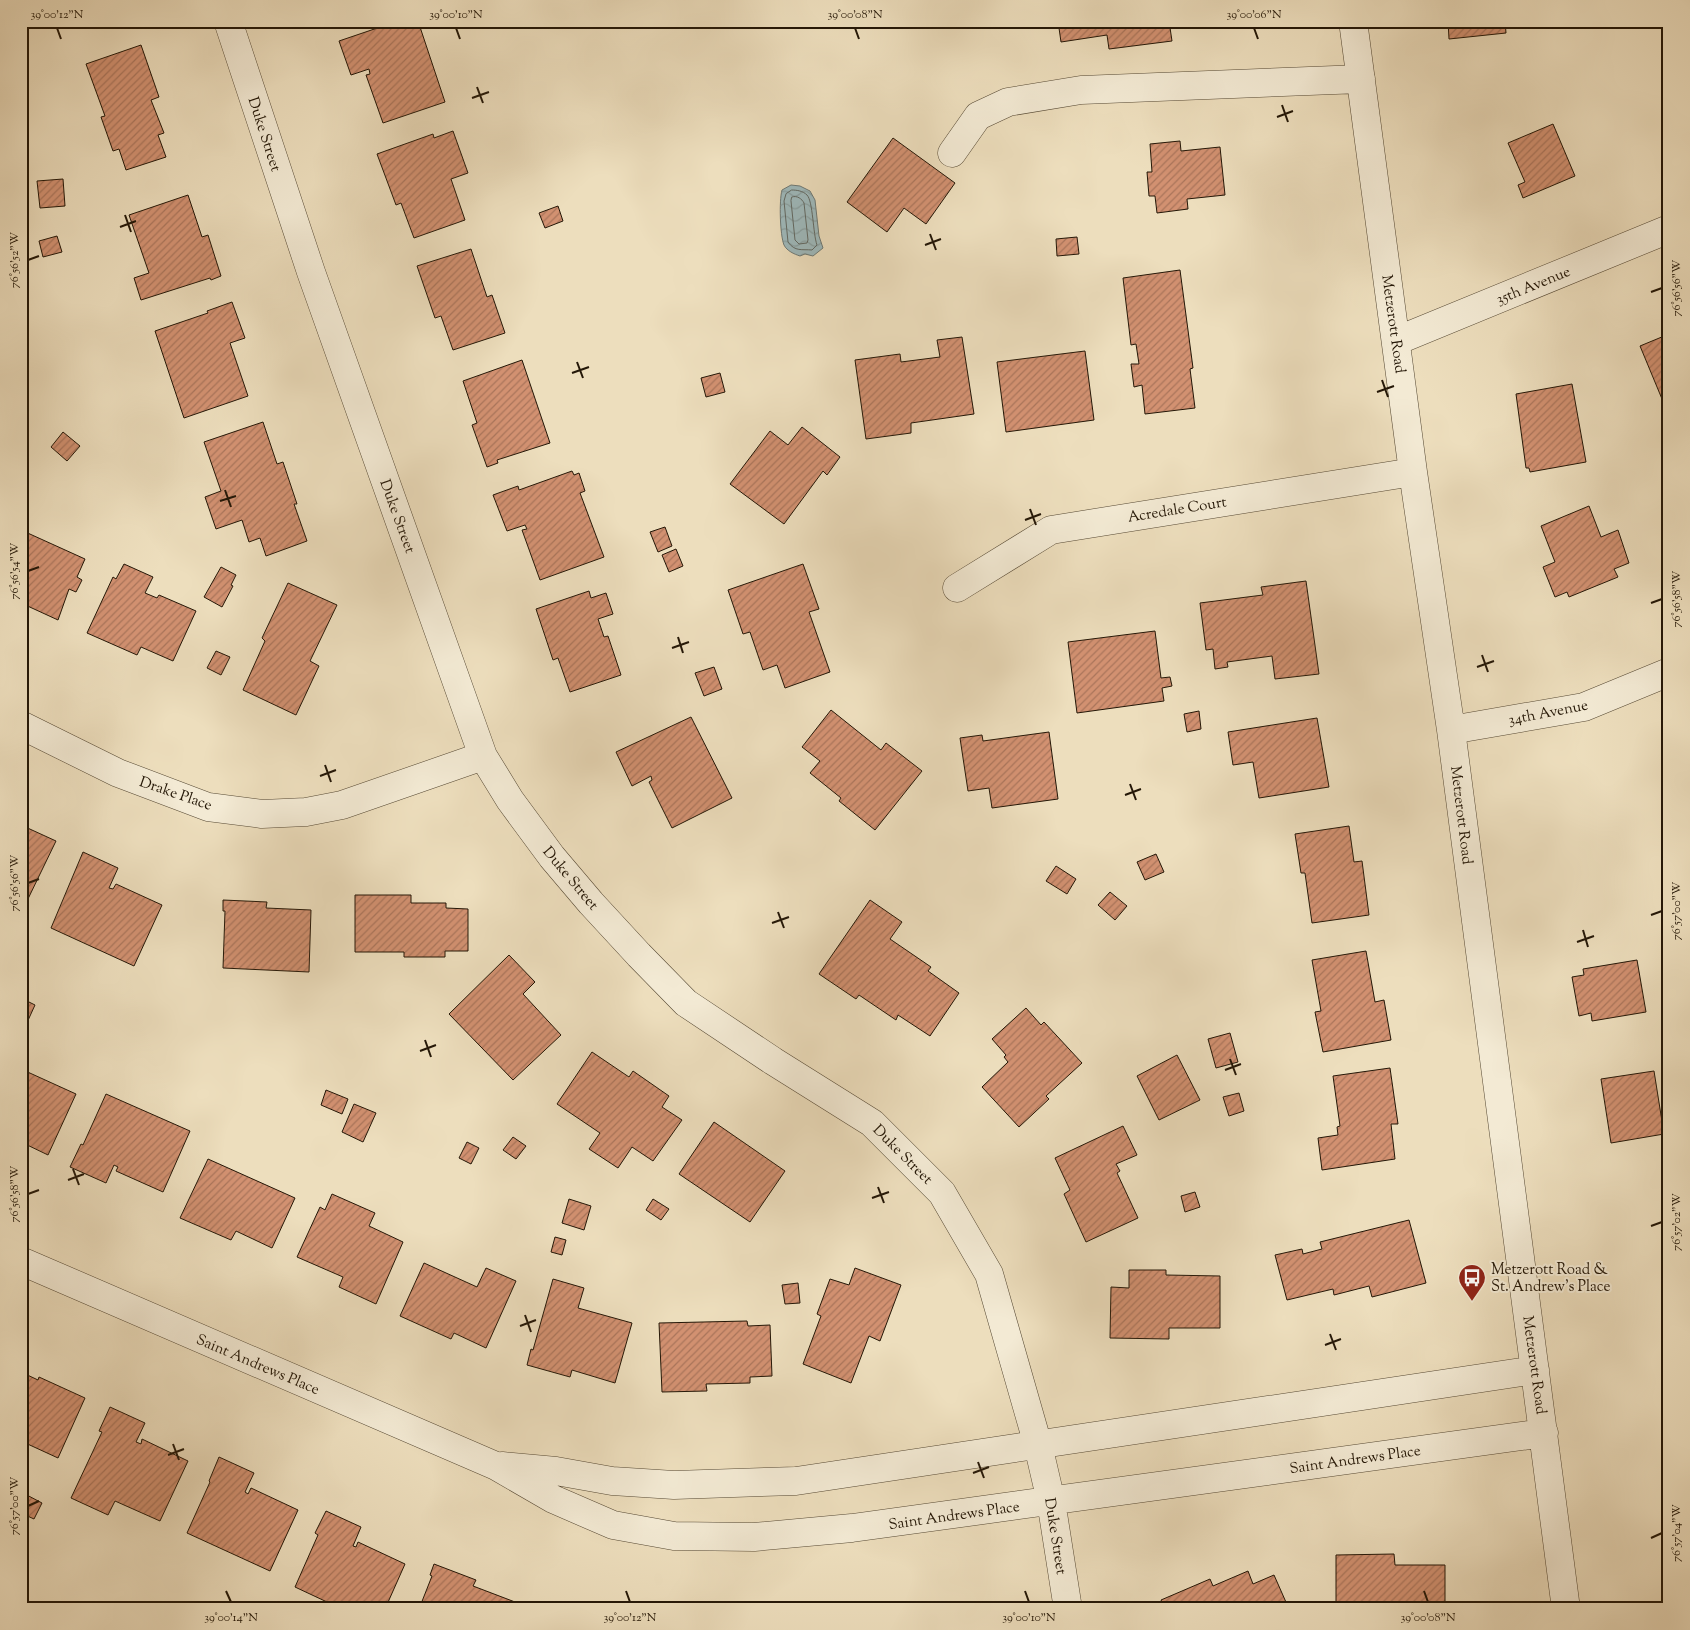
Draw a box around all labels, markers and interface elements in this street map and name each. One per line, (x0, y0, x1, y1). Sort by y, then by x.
text: 39°00'12"N (31, 6, 84, 24)
text: 39°00'10"N (429, 6, 483, 24)
text: 39°00'08"N (827, 6, 883, 24)
text: 39°00'06"N (1226, 6, 1282, 24)
street label: Duke Street (242, 94, 286, 174)
text: 76°56'52"W (6, 231, 24, 288)
text: 76°56'56"W (1668, 259, 1686, 316)
street label: 35th Avenue (1493, 262, 1574, 311)
street label: Metzerott Road (1375, 274, 1410, 375)
street label: Duke Street (373, 477, 420, 556)
street label: Acredale Court (1126, 492, 1228, 529)
text: 76°56'54"W (6, 542, 24, 599)
text: 76°56'58"W (1668, 570, 1686, 627)
street label: 34th Avenue (1507, 695, 1590, 731)
street label: Metzerott Road (1444, 765, 1477, 866)
street label: Drake Place (136, 772, 215, 817)
street label: Duke Street (537, 843, 603, 915)
text: 76°56'56"W (6, 854, 24, 911)
text: 76°57'00"W (1668, 881, 1686, 940)
street label: Duke Street (867, 1120, 937, 1190)
text: 76°56'58"W (6, 1165, 24, 1222)
text: 76°57'02"W (1668, 1192, 1686, 1251)
place label: Metzerott Road & St. Andrew's Place (1491, 1260, 1611, 1298)
bus stop icon: Metzerott Road & St. Andrew's Place (1457, 1263, 1487, 1302)
street label: Metzerott Road (1516, 1315, 1551, 1416)
street label: Saint Andrews Place (192, 1330, 322, 1401)
street label: Saint Andrews Place (1288, 1441, 1422, 1480)
text: 76°57'00"W (6, 1476, 24, 1535)
street label: Duke Street (1038, 1496, 1071, 1576)
street label: Saint Andrews Place (887, 1497, 1021, 1536)
text: 76°57'04"W (1668, 1503, 1686, 1562)
text: 39°00'14"N (204, 1609, 258, 1627)
text: 39°00'12"N (604, 1609, 657, 1627)
text: 39°00'10"N (1002, 1609, 1056, 1627)
text: 39°00'08"N (1400, 1609, 1456, 1627)

